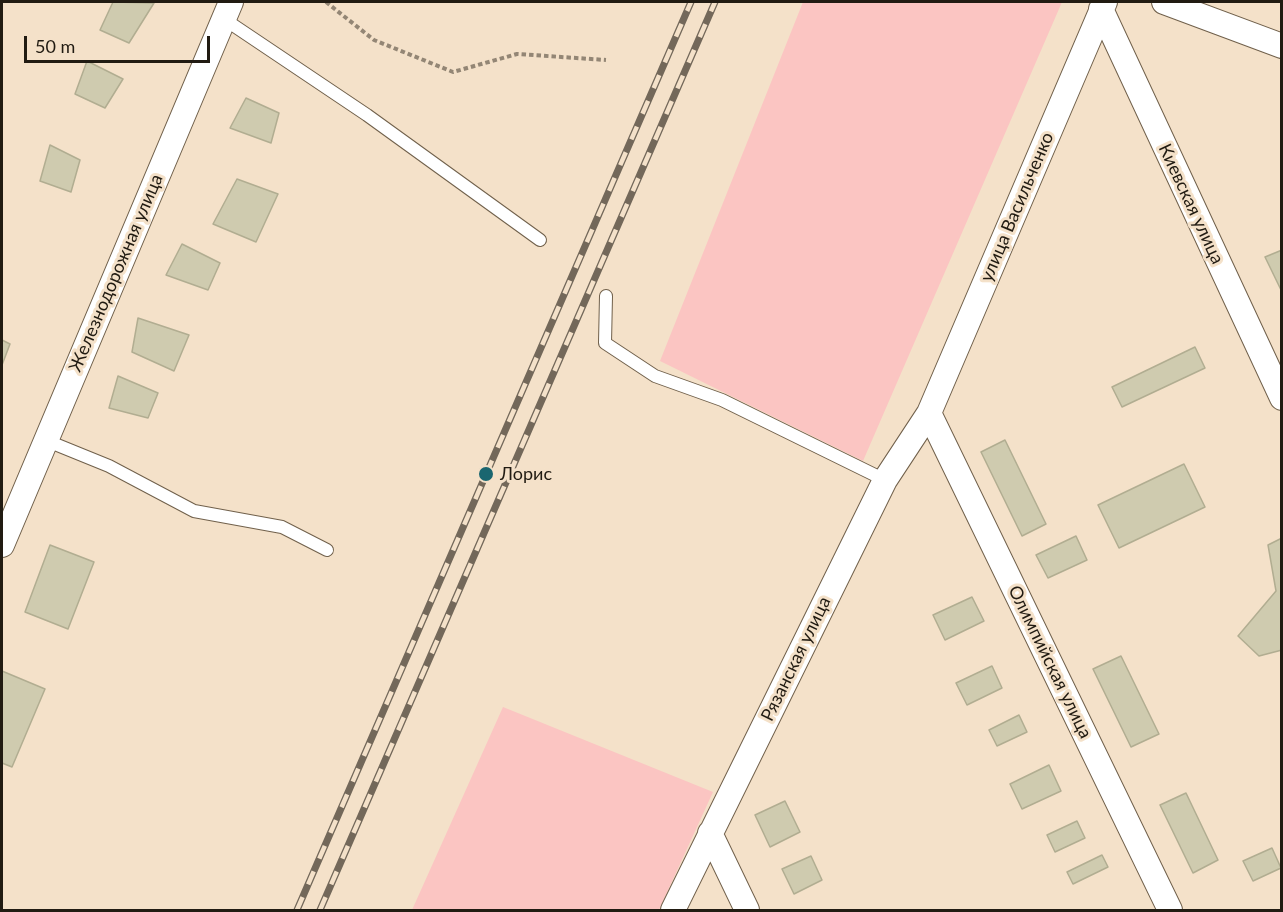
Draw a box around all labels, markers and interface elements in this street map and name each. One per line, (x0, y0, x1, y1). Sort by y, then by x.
scale bar (27, 24, 213, 62)
text: 50 m (35, 35, 75, 57)
street label: улица Васильченко (976, 129, 1058, 285)
street label: Киевская улица (1154, 140, 1228, 268)
street label: Железнодорожная улица (65, 171, 167, 375)
place label: Лорис (500, 463, 552, 485)
marker: Лорис (477, 465, 495, 483)
street label: Олимпийская улица (1004, 582, 1096, 742)
street label: Рязанская улица (757, 593, 835, 725)

